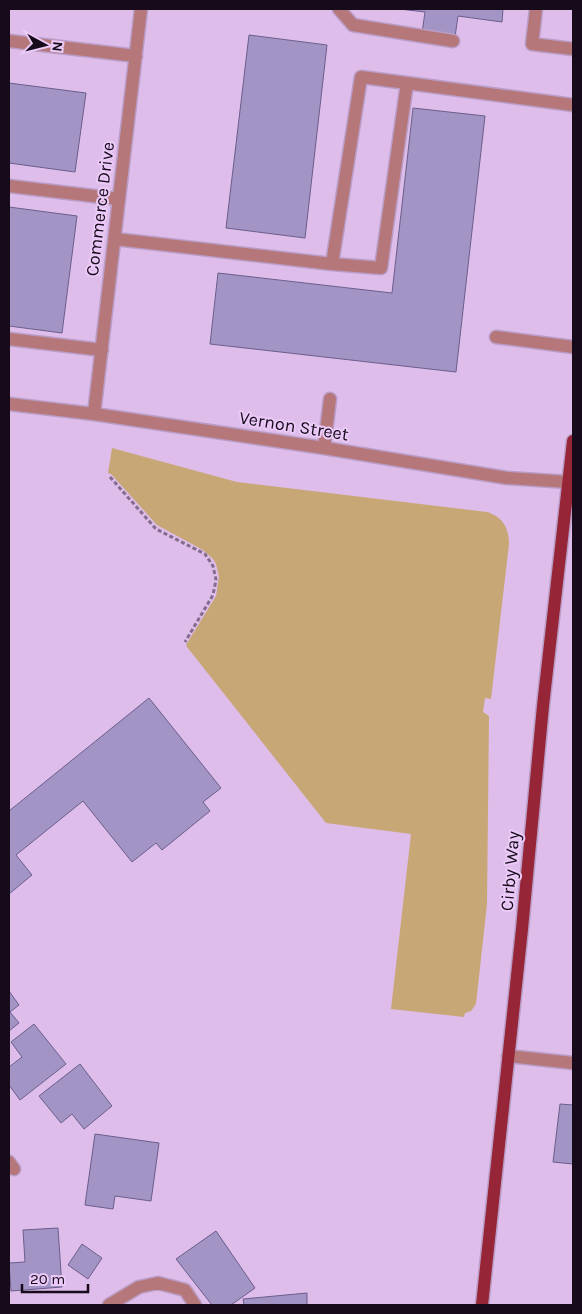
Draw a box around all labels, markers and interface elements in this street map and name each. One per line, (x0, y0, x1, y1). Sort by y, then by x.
north arrow (20, 20, 70, 70)
text: N (48, 41, 66, 53)
street label: Commerce Drive (81, 141, 119, 277)
street label: Vernon Street (238, 406, 351, 446)
street label: Cirby Way (496, 830, 524, 912)
scale bar (22, 1262, 89, 1294)
text: 20 m (30, 1270, 65, 1288)

